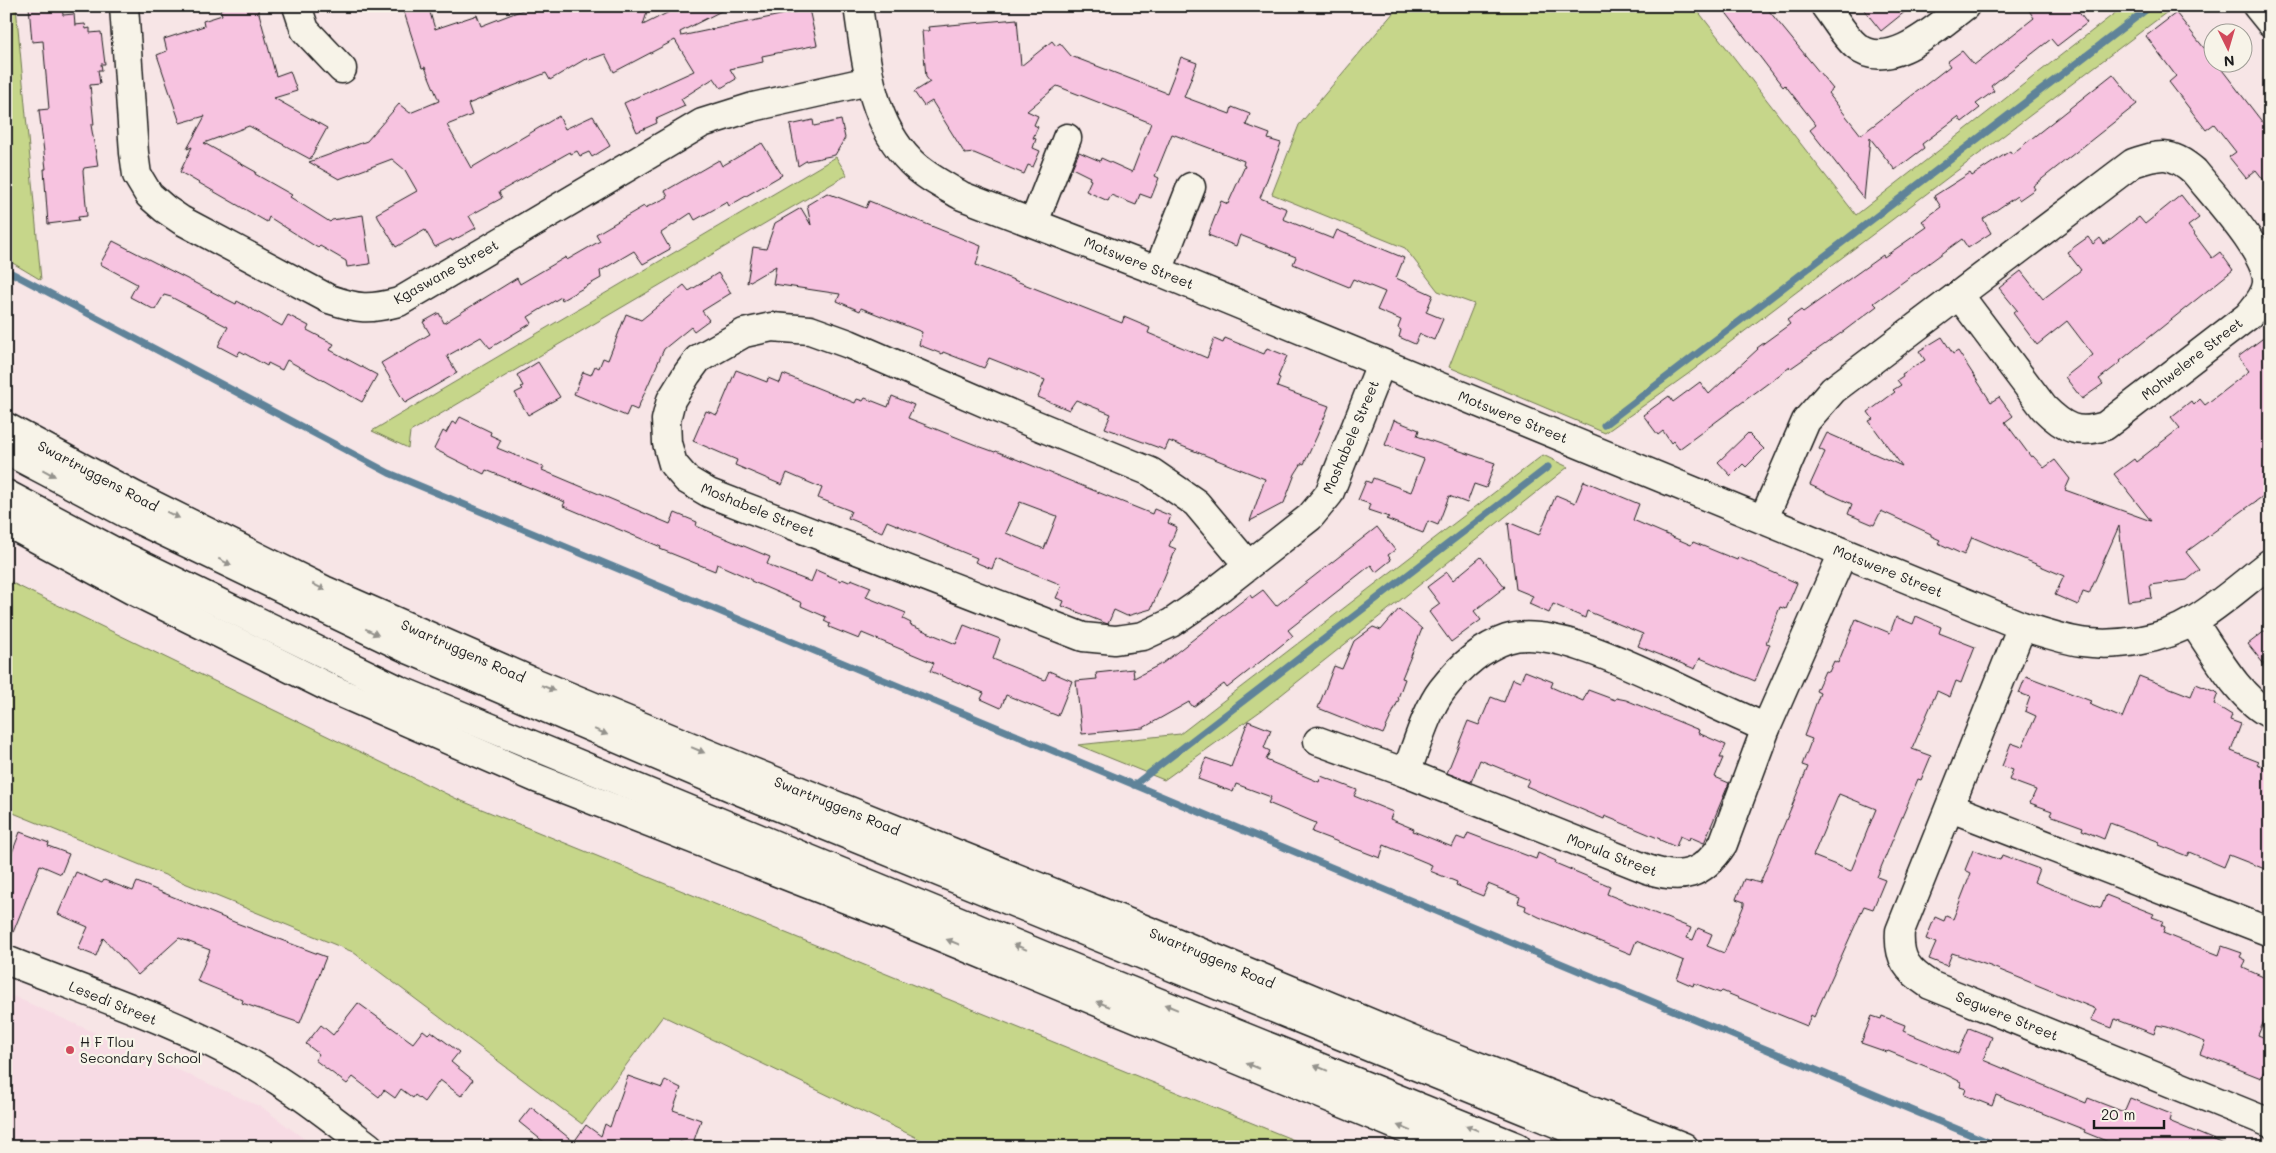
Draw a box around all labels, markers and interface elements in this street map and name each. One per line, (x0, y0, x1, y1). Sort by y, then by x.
north arrow (2204, 22, 2254, 72)
text: N (2223, 52, 2235, 71)
street label: Motswere Street (1082, 232, 1197, 293)
street label: Kgaswane Street (390, 235, 502, 308)
street label: Mohwelere Street (2137, 313, 2246, 404)
street label: Moshabele Street (1318, 377, 1383, 497)
street label: Motswere Street (1456, 386, 1571, 447)
street label: Swartruggens Road (35, 436, 162, 515)
one-way arrow (42, 469, 57, 477)
street label: Moshabele Street (698, 478, 818, 541)
one-way arrow (166, 511, 180, 519)
street label: Motswere Street (1831, 540, 1946, 601)
one-way arrow (218, 558, 232, 566)
one-way arrow (312, 583, 326, 591)
street label: Swartruggens Road (398, 615, 528, 687)
one-way arrow (365, 628, 379, 636)
one-way arrow (541, 684, 555, 692)
one-way arrow (594, 728, 608, 736)
one-way arrow (691, 746, 705, 754)
street label: Swartruggens Road (771, 772, 903, 840)
street label: Morula Street (1564, 829, 1660, 881)
street label: Swartruggens Road (1147, 923, 1278, 993)
one-way arrow (946, 938, 960, 946)
one-way arrow (1013, 942, 1027, 950)
street label: Lesedi Street (66, 976, 160, 1029)
street label: Segwere Street (1953, 986, 2061, 1045)
one-way arrow (1096, 1000, 1110, 1008)
one-way arrow (1164, 1003, 1178, 1011)
place label: H F Tlou Secondary School (80, 1032, 201, 1067)
marker: H F Tlou Secondary School (64, 1044, 76, 1056)
one-way arrow (1246, 1062, 1260, 1070)
one-way arrow (1314, 1064, 1329, 1071)
scale bar (2094, 1098, 2164, 1130)
text: 20 m (2101, 1104, 2135, 1124)
one-way arrow (1396, 1124, 1411, 1132)
one-way arrow (1465, 1124, 1479, 1132)

